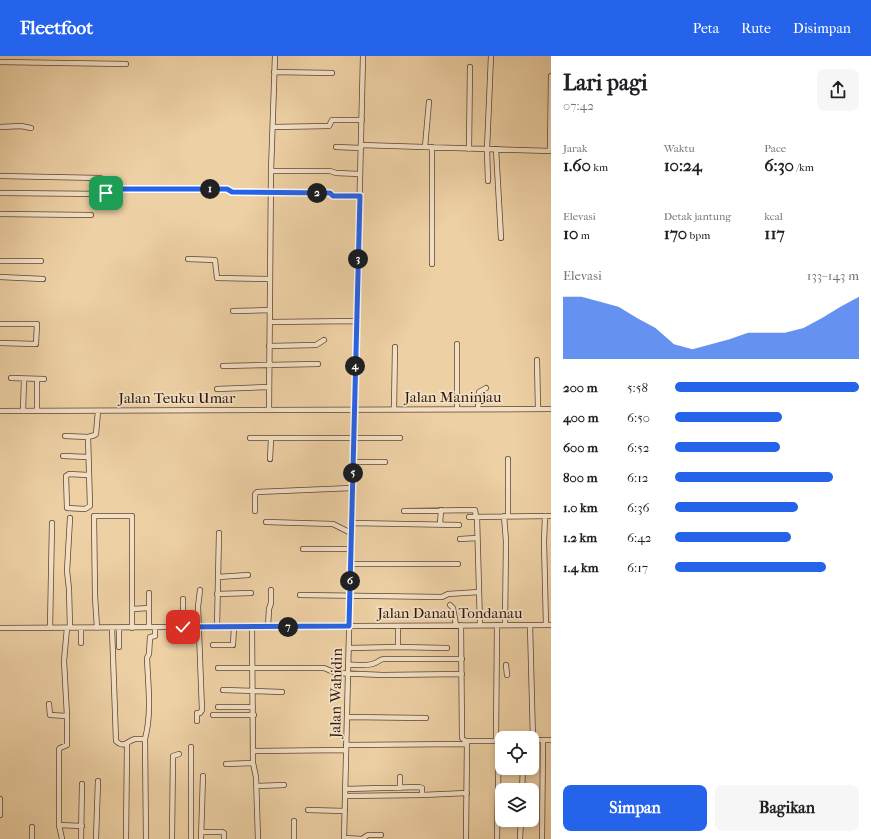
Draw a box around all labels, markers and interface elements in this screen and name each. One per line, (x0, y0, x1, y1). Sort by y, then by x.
text: Fleetfoot (20, 17, 93, 39)
text: Peta (693, 20, 719, 37)
text: Rute (741, 20, 771, 37)
text: Disimpan (793, 20, 851, 37)
button: share (817, 69, 859, 111)
text: Lari pagi (563, 70, 648, 96)
text: 07:42 (563, 98, 594, 113)
text: Jarak (563, 142, 587, 155)
text: Waktu (664, 142, 695, 155)
text: Pace (764, 142, 786, 155)
text: 1.60 (563, 155, 591, 175)
text: 10:24 (664, 155, 702, 175)
text: 6:30 (764, 155, 794, 175)
text: km (591, 161, 608, 174)
text: /km (794, 161, 814, 174)
pin (89, 176, 123, 210)
pin: 1 (200, 179, 220, 199)
icon: arrive (95, 182, 117, 204)
text: 1 (208, 182, 212, 195)
pin: 2 (307, 183, 327, 203)
text: 2 (314, 186, 320, 199)
text: Elevasi (563, 210, 596, 223)
text: Detak jantung (664, 210, 731, 223)
text: kcal (764, 210, 783, 223)
text: 10 (563, 223, 578, 243)
text: 170 (664, 223, 687, 243)
text: 117 (764, 223, 785, 243)
text: m (578, 229, 590, 242)
text: bpm (687, 229, 710, 242)
pin: 3 (348, 249, 368, 269)
text: 3 (356, 252, 360, 265)
text: Elevasi (563, 268, 602, 283)
text: 133–143 m (807, 268, 859, 283)
pin: 4 (345, 356, 365, 376)
text: 4 (352, 359, 358, 372)
text: 200 m (563, 380, 598, 395)
text: 5:58 (627, 380, 648, 395)
street label: Jalan Maninjau (404, 388, 502, 406)
street label: Jalan Teuku Umar (118, 389, 236, 407)
text: 400 m (563, 410, 599, 425)
text: 6:50 (627, 410, 650, 425)
text: 600 m (563, 440, 598, 455)
text: 6:52 (627, 440, 650, 455)
pin: 5 (343, 463, 363, 483)
text: 5 (351, 466, 355, 479)
text: 800 m (563, 470, 597, 485)
text: 6:12 (627, 470, 649, 485)
text: 1.0 km (563, 500, 598, 515)
text: 6:36 (627, 500, 650, 515)
text: 1.2 km (563, 530, 597, 545)
text: 6:42 (627, 530, 652, 545)
text: 1.4 km (563, 560, 598, 575)
text: 6:17 (627, 560, 648, 575)
pin: 6 (340, 571, 360, 591)
text: 6 (347, 574, 353, 587)
street label: Jalan Danau Tondanau (377, 604, 523, 622)
pin (166, 610, 200, 644)
icon: check (172, 616, 194, 638)
pin: 7 (278, 617, 298, 637)
text: 7 (285, 620, 291, 633)
street label: Jalan Wahidin (326, 648, 346, 739)
map controls (495, 731, 539, 827)
button: locate (495, 731, 539, 775)
button: layers (495, 783, 539, 827)
button: Simpan (563, 785, 707, 831)
button: Bagikan (715, 785, 859, 831)

